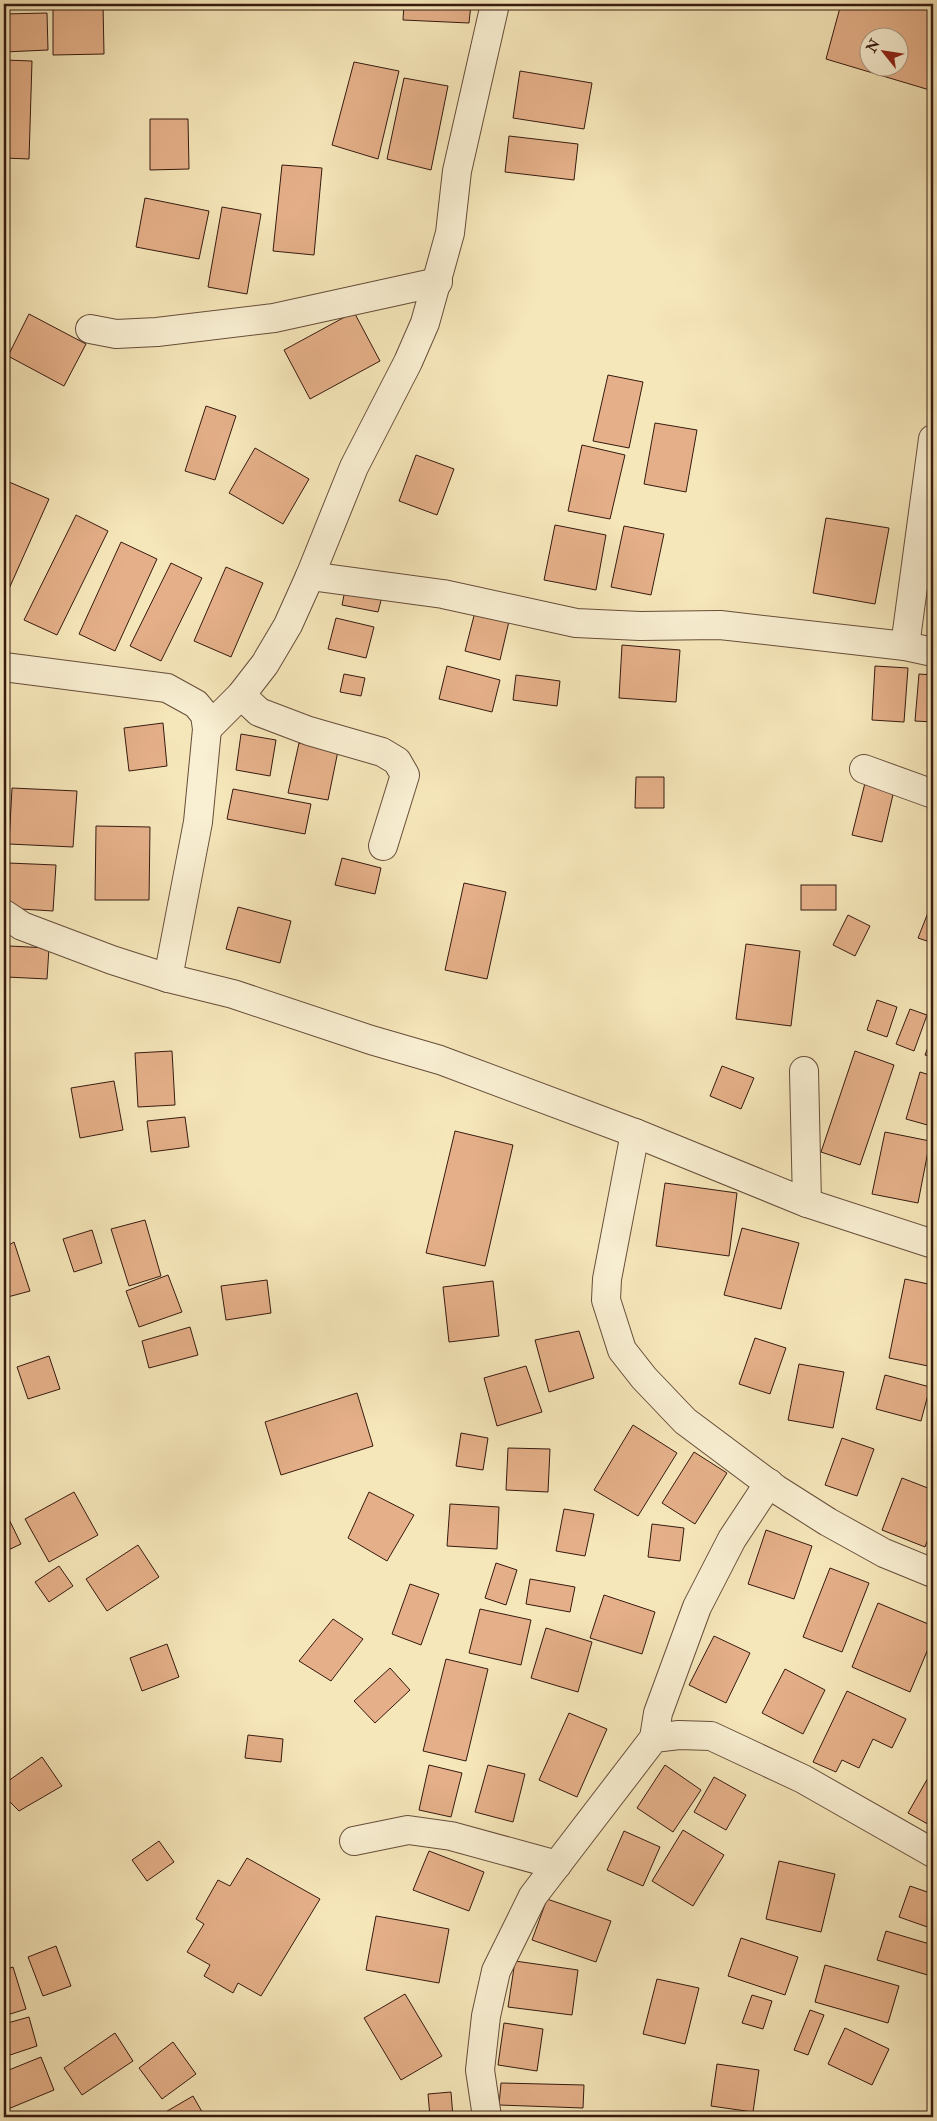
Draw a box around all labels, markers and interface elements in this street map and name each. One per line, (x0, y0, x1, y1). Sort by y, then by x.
north arrow (860, 28, 910, 78)
text: N (862, 36, 884, 56)

